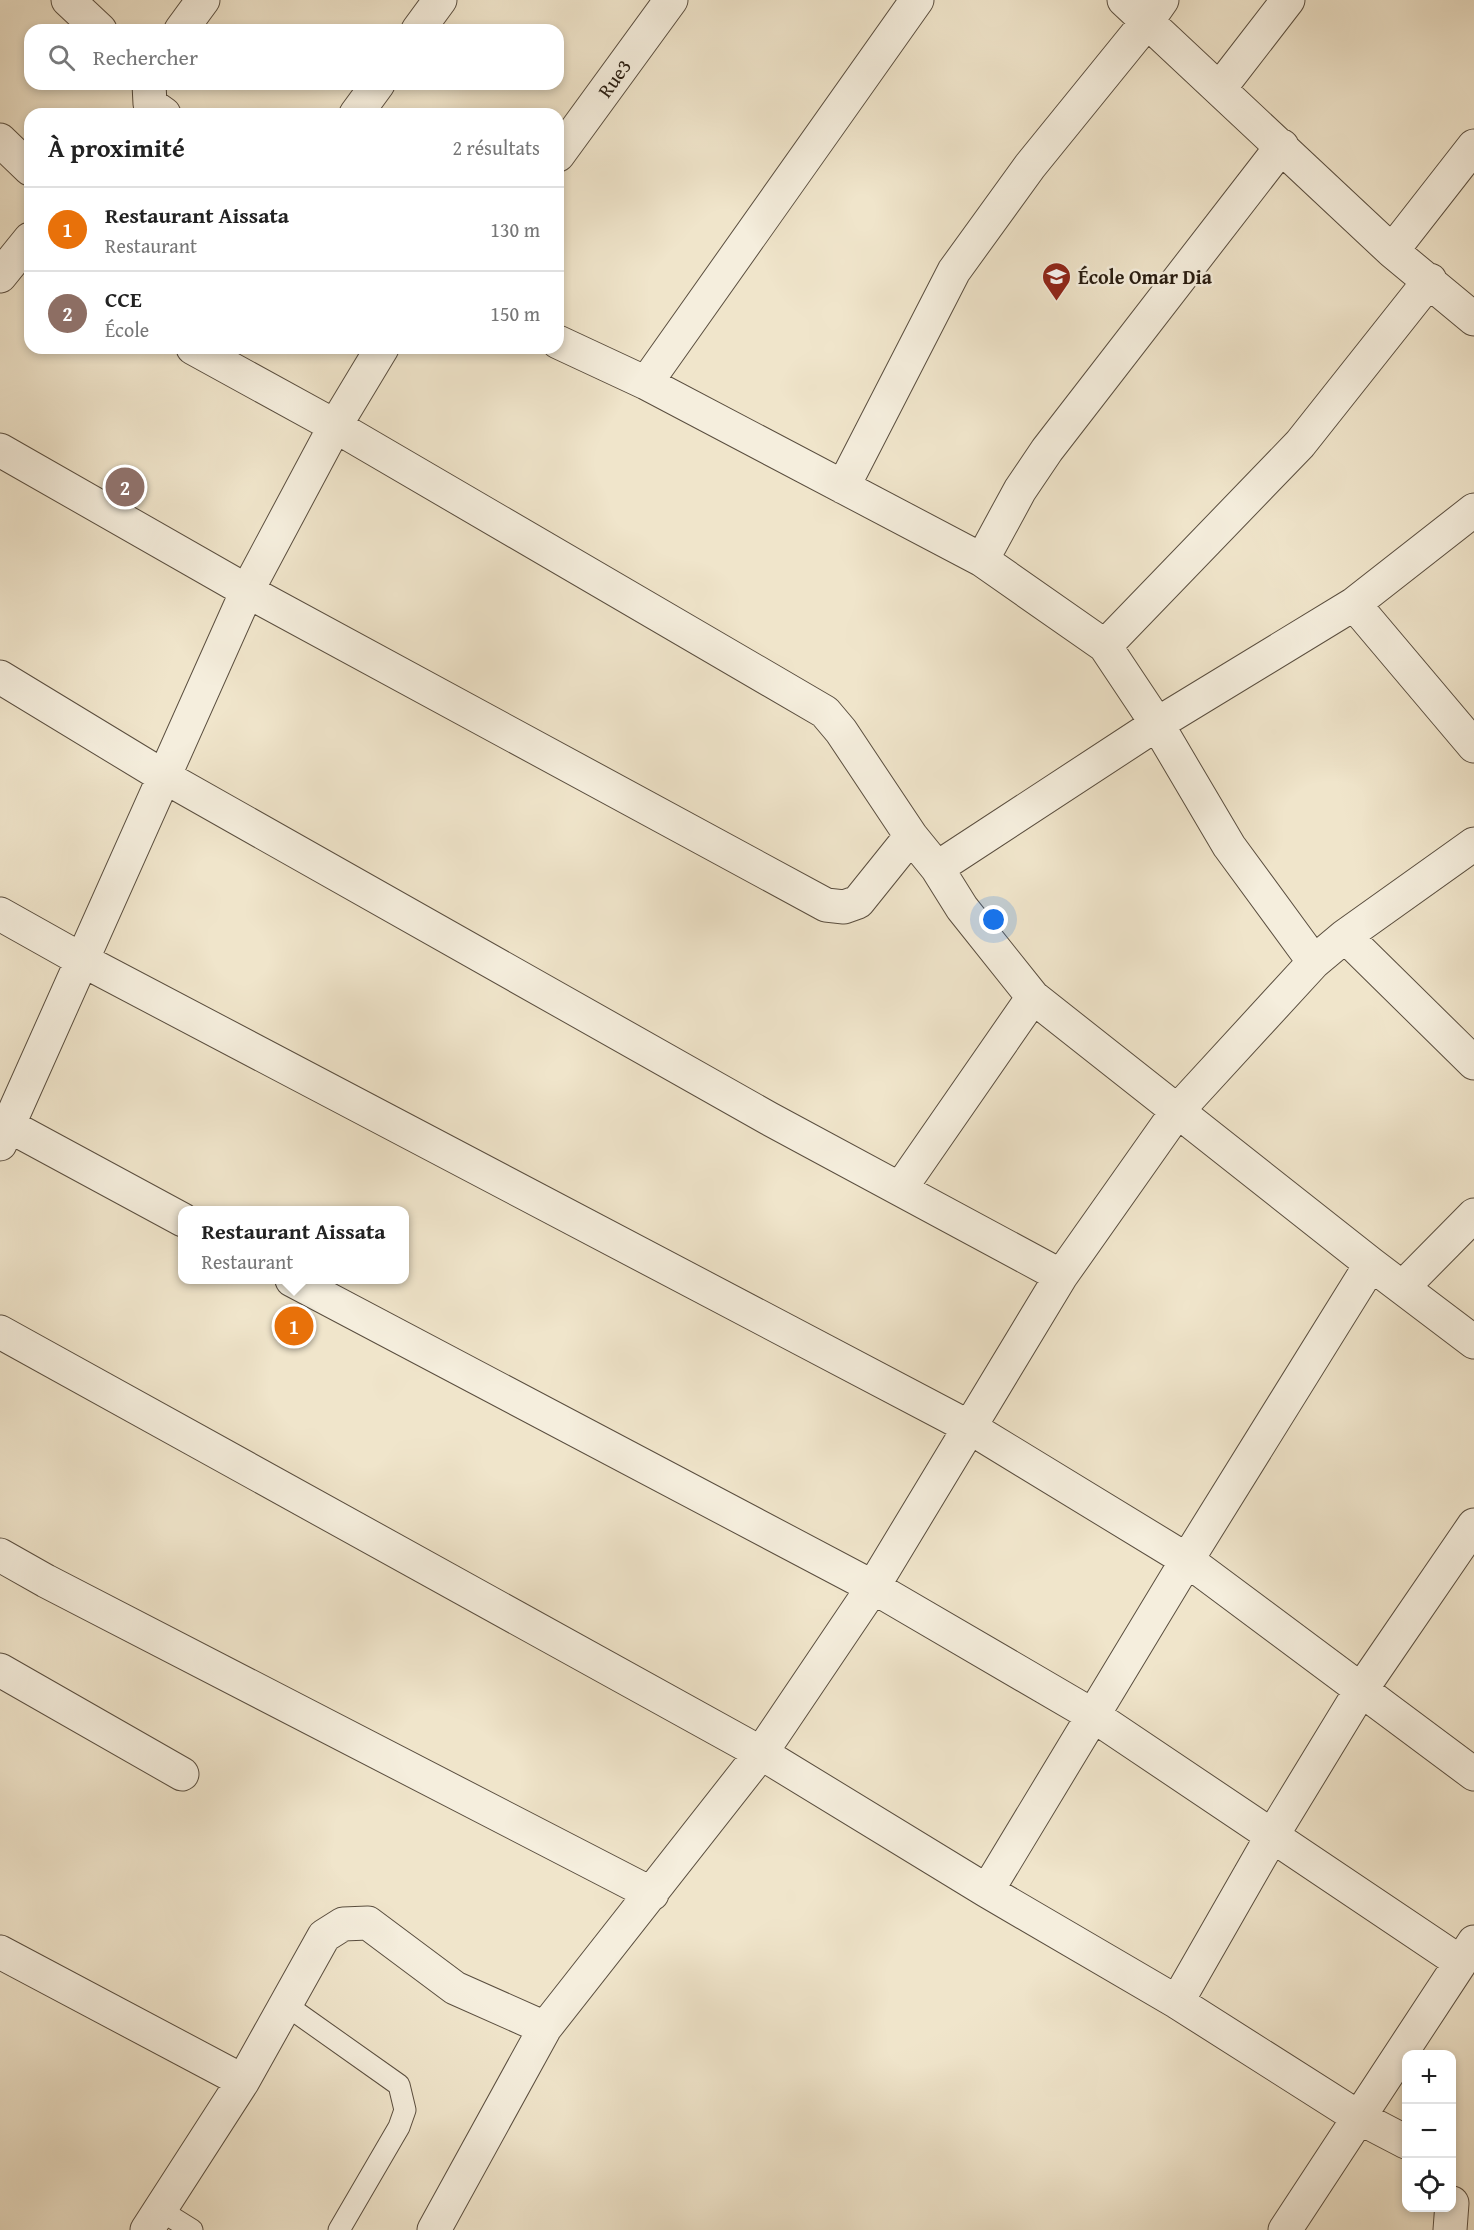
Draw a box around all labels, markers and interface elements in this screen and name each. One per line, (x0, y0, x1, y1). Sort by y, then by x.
search box (24, 24, 564, 90)
icon: search (45, 41, 78, 74)
text: Rechercher (93, 41, 198, 73)
street label: Rue3 (590, 53, 638, 103)
text: À proximité (48, 128, 185, 167)
text: 2 résultats (452, 133, 540, 162)
text: Restaurant Aissata (105, 199, 289, 231)
text: 1 (62, 215, 73, 244)
text: 130 m (490, 215, 540, 244)
text: Restaurant (105, 231, 197, 260)
school or university icon: École Omar Dia (1041, 260, 1073, 302)
place label: École Omar Dia (1078, 262, 1213, 291)
text: CCE (105, 283, 142, 315)
text: 2 (62, 299, 73, 328)
text: 150 m (490, 299, 540, 328)
text: École (105, 315, 149, 344)
pin: 2 (106, 464, 144, 510)
your location (979, 905, 1008, 934)
popup (178, 1206, 409, 1284)
text: Restaurant Aissata (201, 1215, 386, 1247)
text: Restaurant (201, 1247, 293, 1276)
pin: 1 (274, 1304, 314, 1348)
map controls (1402, 2050, 1456, 2212)
button: + (1402, 2050, 1456, 2104)
button: − (1402, 2104, 1456, 2158)
button: locate (1402, 2158, 1456, 2212)

